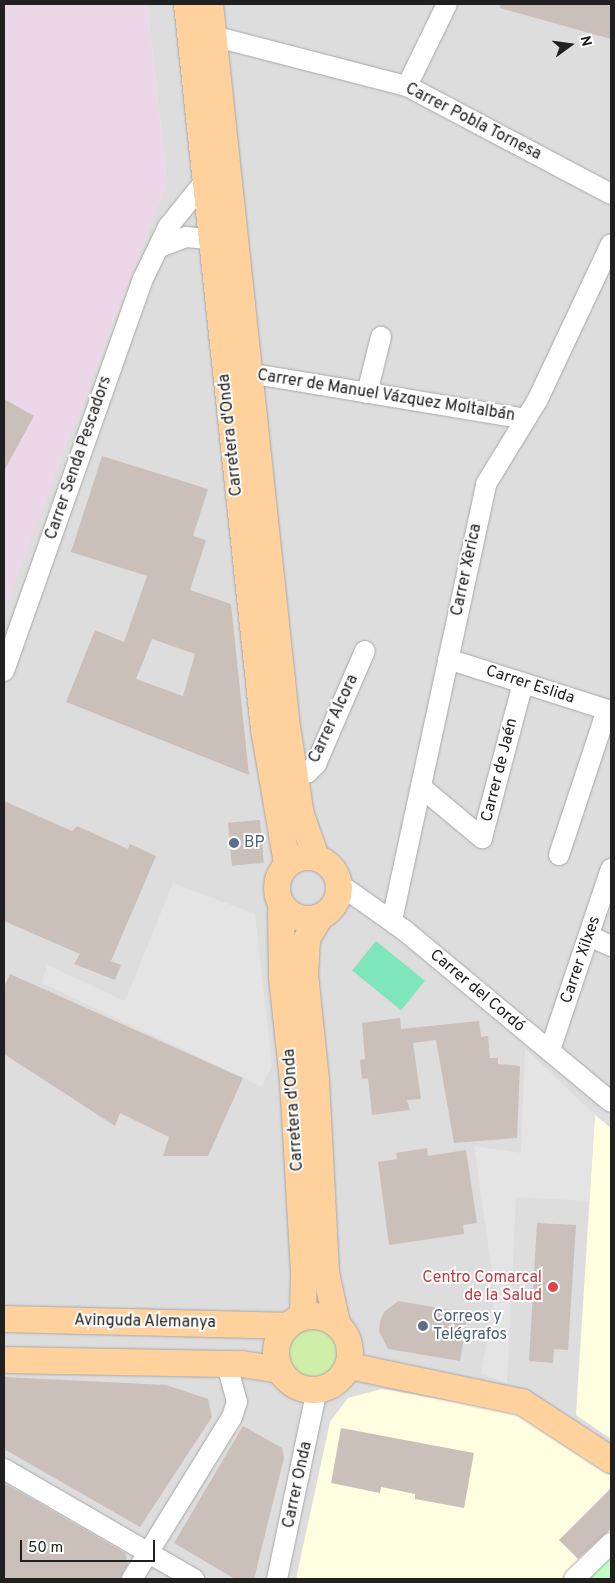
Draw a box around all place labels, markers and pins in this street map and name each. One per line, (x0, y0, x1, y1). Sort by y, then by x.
place label: BP (244, 833, 265, 853)
marker: BP (228, 837, 240, 849)
place label: Centro Comarcal de la Salud (422, 1268, 542, 1306)
marker: Centro Comarcal de la Salud (546, 1280, 560, 1294)
place label: Correos y Telégrafos (433, 1307, 507, 1345)
marker: Correos y Telégrafos (417, 1320, 429, 1332)

